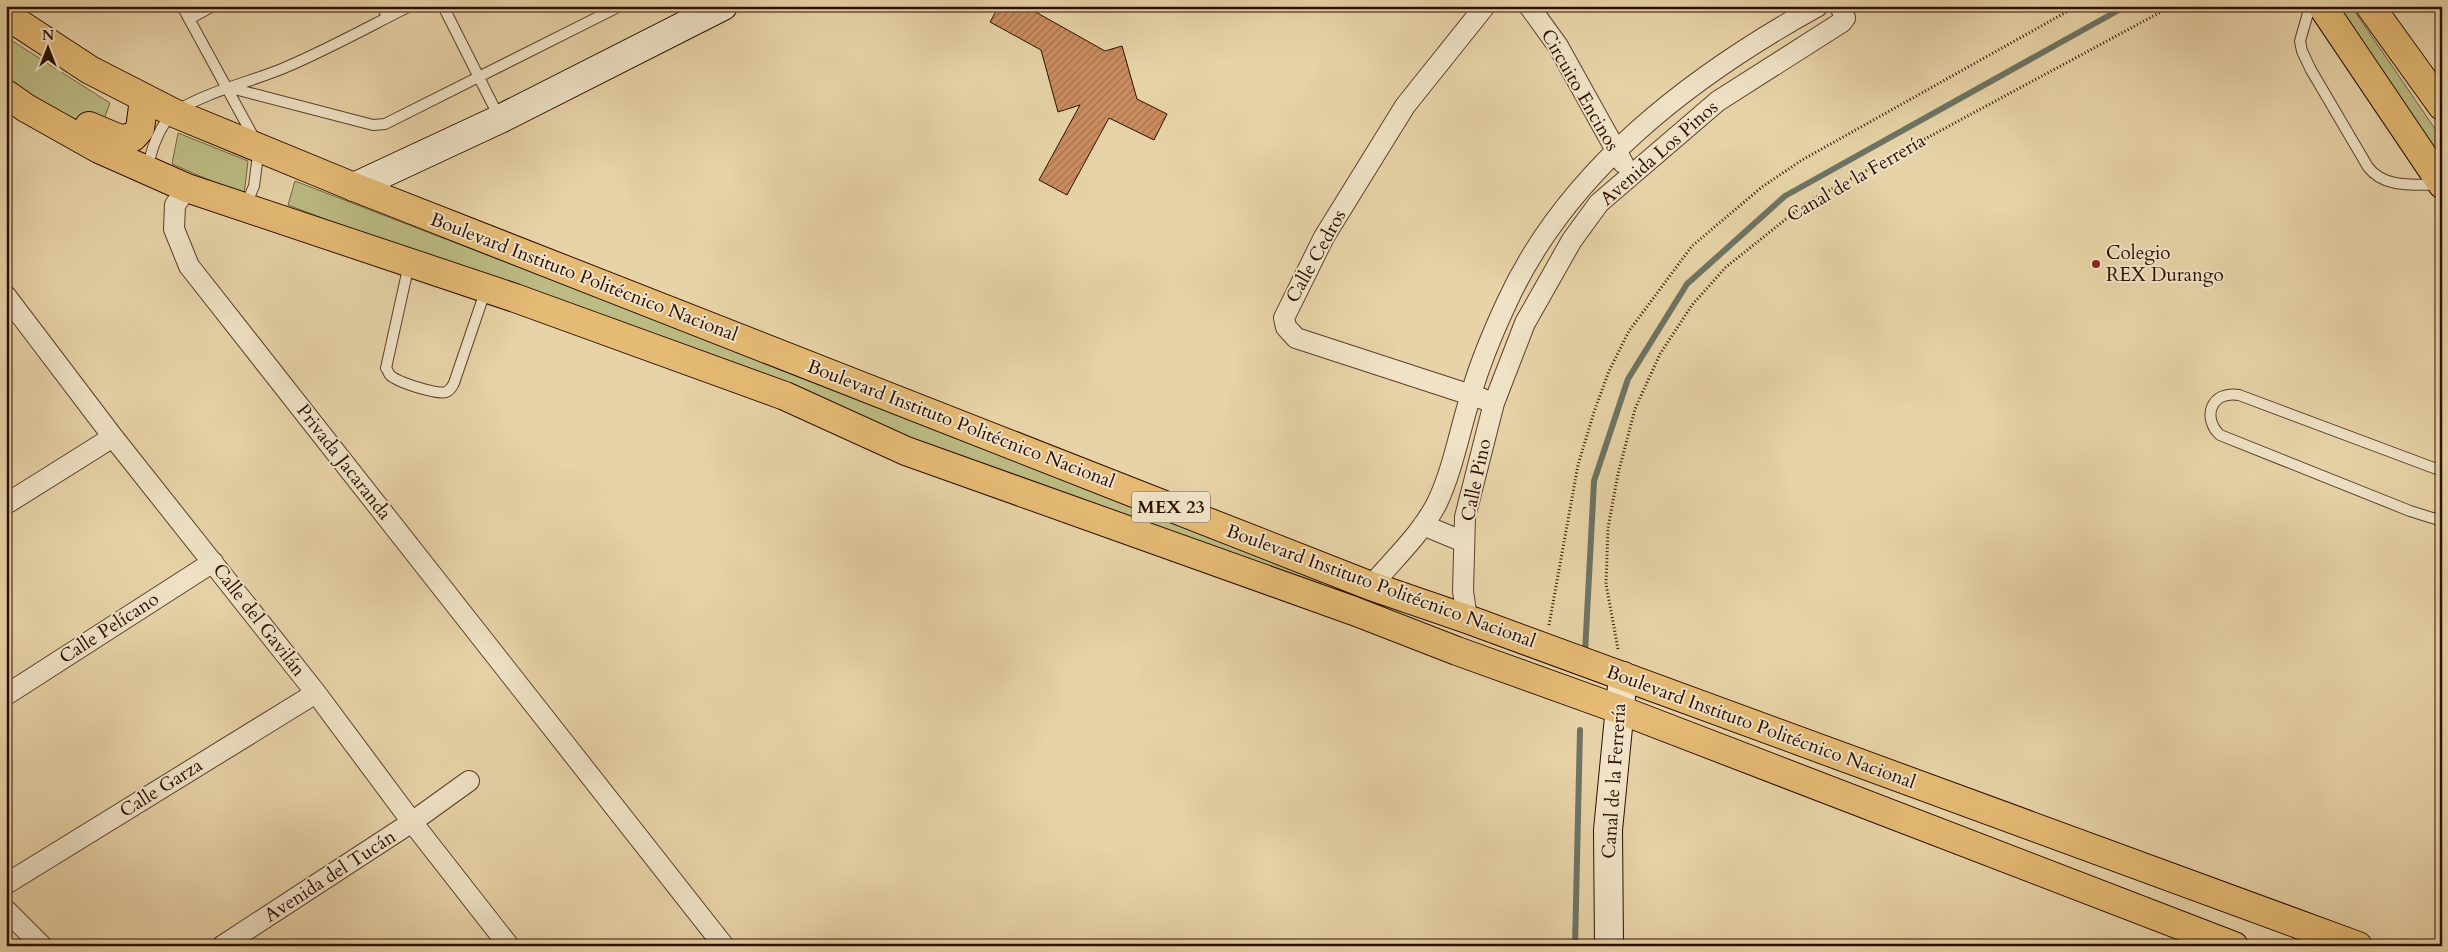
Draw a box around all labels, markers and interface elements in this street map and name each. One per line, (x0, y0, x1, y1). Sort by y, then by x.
north arrow (22, 22, 72, 72)
street label: Circuito Encinos (1535, 24, 1625, 156)
text: N (42, 26, 54, 45)
street label: Avenida Los Pinos (1594, 94, 1724, 212)
street label: Canal de la Ferrería (1782, 128, 1930, 228)
street label: Calle Cedros (1280, 205, 1352, 307)
street label: Boulevard Instituto Politécnico Nacional (426, 206, 742, 348)
place label: Colegio REX Durango (2106, 240, 2224, 288)
marker: Colegio REX Durango (2090, 258, 2102, 270)
street label: Boulevard Instituto Politécnico Nacional (803, 353, 1119, 495)
street label: Privada Jacaranda (290, 399, 398, 525)
street label: Calle Pino (1455, 436, 1497, 524)
road number: MEX 23 (1132, 492, 1210, 522)
street label: Boulevard Instituto Politécnico Nacional (1223, 518, 1539, 654)
street label: Calle del Gavilán (207, 558, 311, 682)
street label: Calle Pelícano (54, 586, 164, 670)
street label: Boulevard Instituto Politécnico Nacional (1603, 659, 1919, 795)
street label: Canal de la Ferrería (1596, 702, 1632, 860)
street label: Calle Garza (115, 752, 207, 824)
street label: Avenida del Tucán (259, 824, 401, 928)

